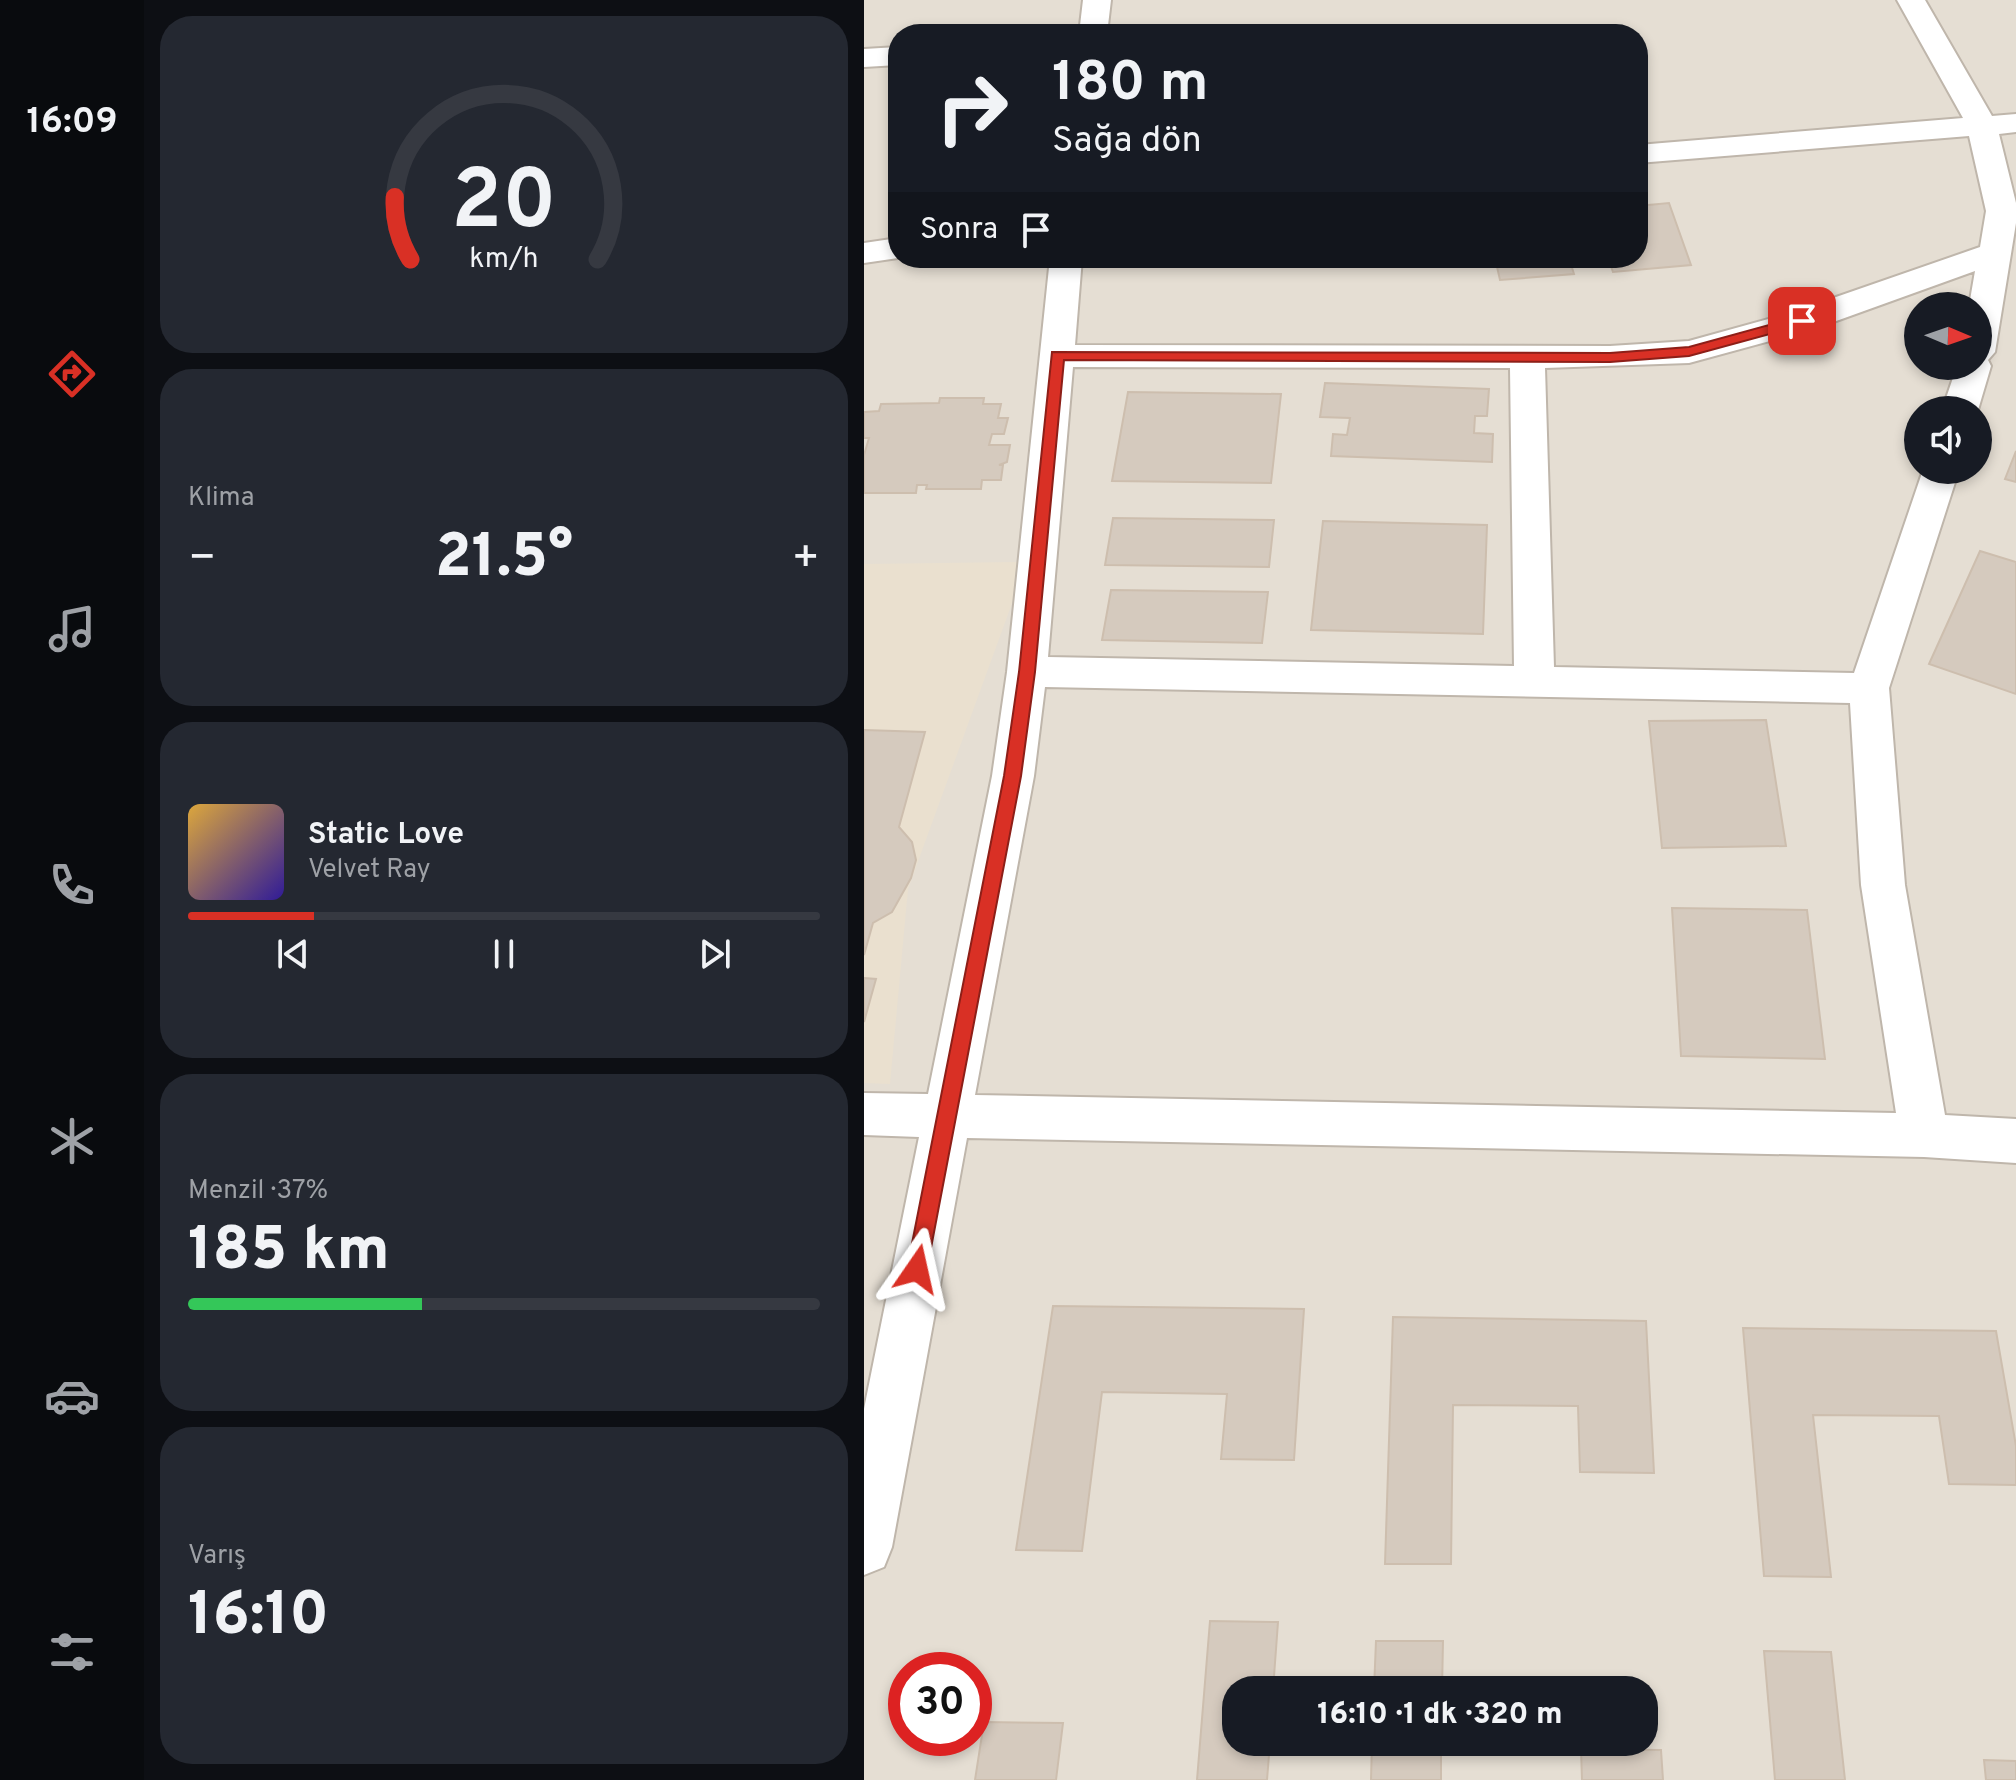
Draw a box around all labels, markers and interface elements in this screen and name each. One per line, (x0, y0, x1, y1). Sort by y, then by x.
text: 180 m (1052, 50, 1209, 120)
icon: right (920, 56, 1024, 160)
text: 16:09 (26, 100, 118, 146)
text: Sağa dön (1052, 119, 1202, 165)
text: 20 (451, 153, 557, 258)
icon: arrive (1014, 208, 1058, 252)
text: Sonra (920, 212, 998, 249)
text: km/h (469, 243, 539, 279)
pin (1768, 287, 1836, 355)
north arrow (1904, 292, 1992, 380)
map controls (1904, 292, 1992, 484)
icon: arrive (1780, 299, 1824, 343)
icon: directions (44, 346, 100, 402)
button: sound (1904, 396, 1992, 484)
text: Klima (188, 482, 254, 515)
text: 21.5° (435, 522, 573, 598)
text: − (188, 532, 216, 588)
text: + (792, 532, 820, 588)
icon: music (44, 601, 100, 657)
text: Static Love (308, 817, 464, 854)
text: Velvet Ray (308, 854, 431, 887)
icon: phone (44, 857, 100, 913)
icon: previous (271, 932, 315, 976)
icon: pause (482, 932, 526, 976)
icon: next (693, 932, 737, 976)
icon: climate (44, 1113, 100, 1169)
text: Menzil · 37% (188, 1175, 328, 1208)
text: 185 km (188, 1215, 390, 1291)
position arrow (875, 1227, 959, 1311)
icon: car (44, 1368, 100, 1424)
text: Varış (188, 1540, 246, 1573)
text: 16:10 (188, 1580, 329, 1656)
icon: filters (44, 1624, 100, 1680)
speed limit sign: 30 (888, 1652, 992, 1756)
text: 16:10 · 1 dk · 320 m (1317, 1697, 1563, 1734)

